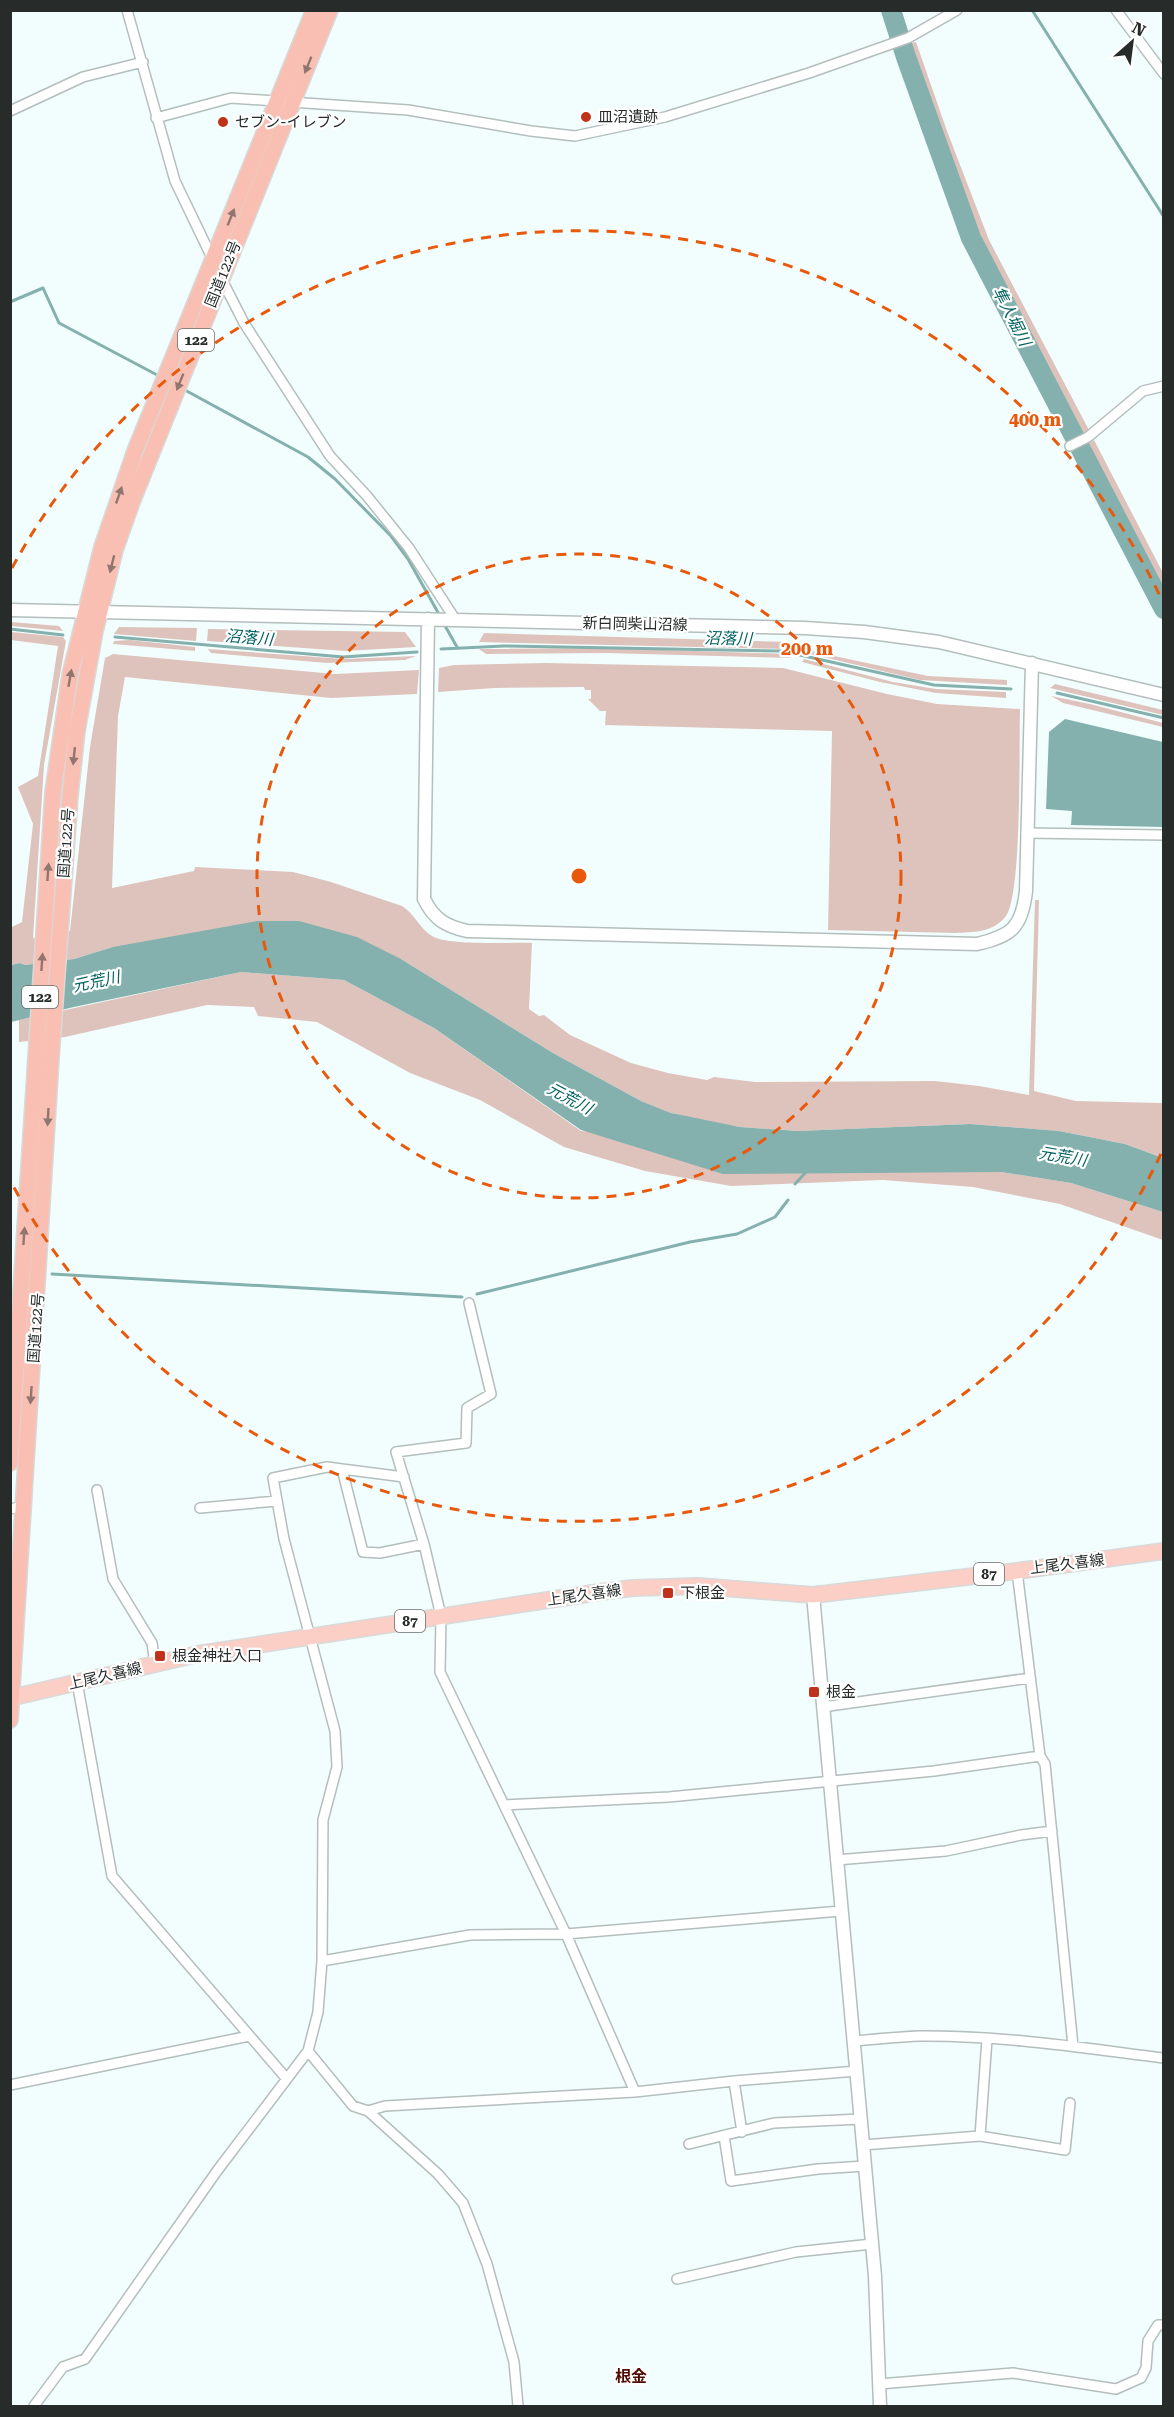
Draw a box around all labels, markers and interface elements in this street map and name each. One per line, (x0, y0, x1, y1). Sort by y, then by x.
north arrow (1102, 12, 1162, 72)
text: N (1129, 18, 1149, 40)
one-way arrow (303, 56, 312, 74)
place label: 皿沼遺跡 (598, 108, 658, 126)
marker: 皿沼遺跡 (579, 110, 593, 124)
place label: セブン-イレブン (235, 113, 347, 131)
marker: セブン-イレブン (216, 115, 230, 129)
one-way arrow (226, 207, 236, 225)
street label: 国道122号 (202, 238, 244, 310)
water label: 隼人堀川 (989, 283, 1035, 351)
road number: 122 (178, 329, 214, 351)
one-way arrow (174, 373, 184, 391)
text: 400 m (1009, 409, 1062, 430)
one-way arrow (115, 486, 125, 504)
one-way arrow (106, 555, 116, 573)
street label: 新白岡柴山沼線 (582, 614, 688, 634)
water label: 沼落川 (224, 626, 276, 649)
water label: 沼落川 (704, 629, 754, 648)
text: 200 m (781, 638, 834, 659)
one-way arrow (65, 669, 74, 688)
one-way arrow (69, 746, 79, 765)
street label: 国道122号 (55, 807, 77, 879)
one-way arrow (43, 863, 53, 882)
centre of rings (569, 866, 589, 886)
one-way arrow (37, 953, 47, 972)
water label: 元荒川 (71, 967, 124, 996)
road number: 122 (22, 986, 58, 1008)
water label: 元荒川 (544, 1079, 597, 1119)
one-way arrow (43, 1107, 52, 1126)
water label: 元荒川 (1038, 1143, 1090, 1170)
one-way arrow (20, 1227, 29, 1246)
street label: 国道122号 (25, 1292, 47, 1364)
one-way arrow (27, 1386, 36, 1405)
street label: 上尾久喜線 (1029, 1550, 1105, 1578)
road number: 87 (974, 1563, 1004, 1585)
street label: 上尾久喜線 (546, 1581, 622, 1609)
place label: 下根金 (680, 1584, 725, 1602)
marker: 下根金 (661, 1586, 675, 1600)
road number: 87 (395, 1610, 425, 1632)
place label: 根金神社入口 (172, 1647, 262, 1665)
marker: 根金神社入口 (153, 1649, 167, 1663)
street label: 上尾久喜線 (66, 1659, 144, 1693)
place label: 根金 (826, 1683, 856, 1701)
marker: 根金 (807, 1685, 821, 1699)
district label: 根金 (615, 2367, 647, 2386)

